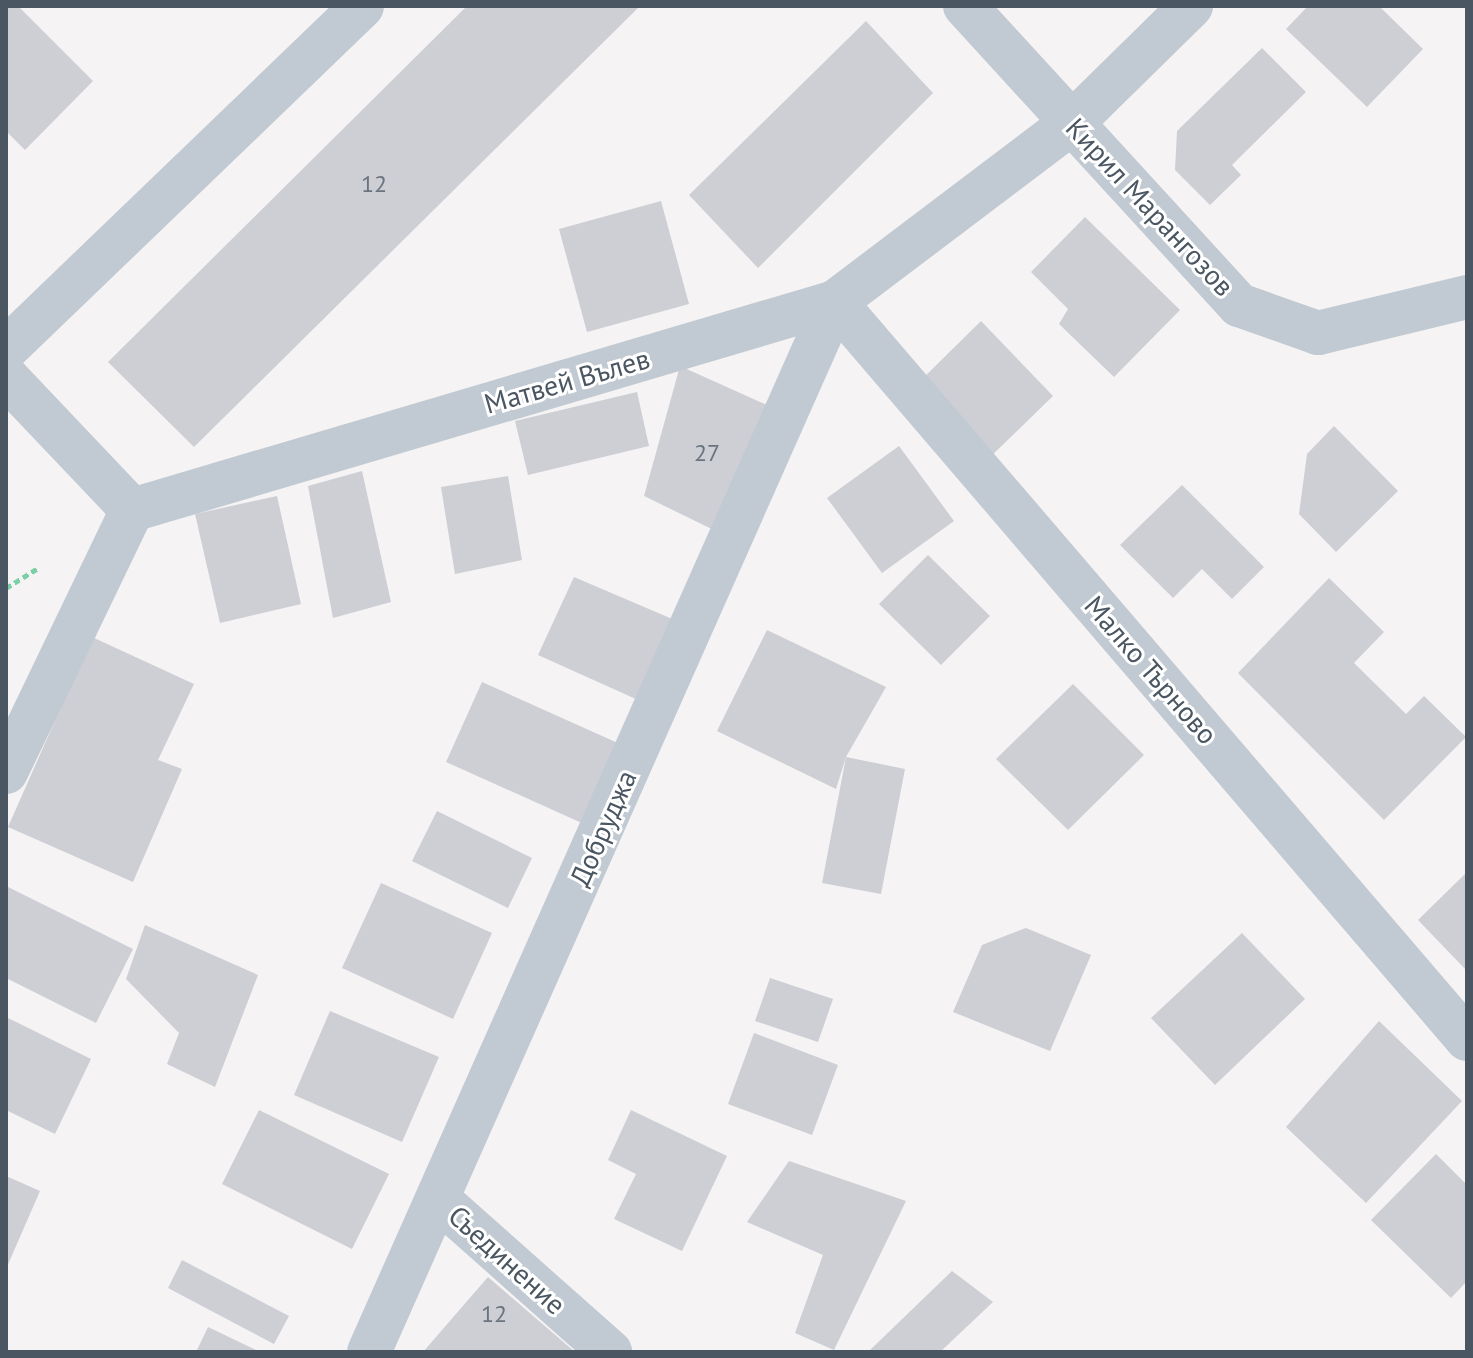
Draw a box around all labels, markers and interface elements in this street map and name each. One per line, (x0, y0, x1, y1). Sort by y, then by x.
street label: Кирил Марангозов (1059, 111, 1241, 303)
house number: 12 (361, 170, 387, 198)
street label: Матвей Вълев (480, 341, 654, 421)
house number: 27 (694, 439, 720, 467)
street label: Малко Търново (1077, 589, 1225, 751)
street label: Добруджа (563, 765, 643, 891)
street label: Съединение (442, 1199, 572, 1321)
house number: 12 (481, 1300, 507, 1328)

